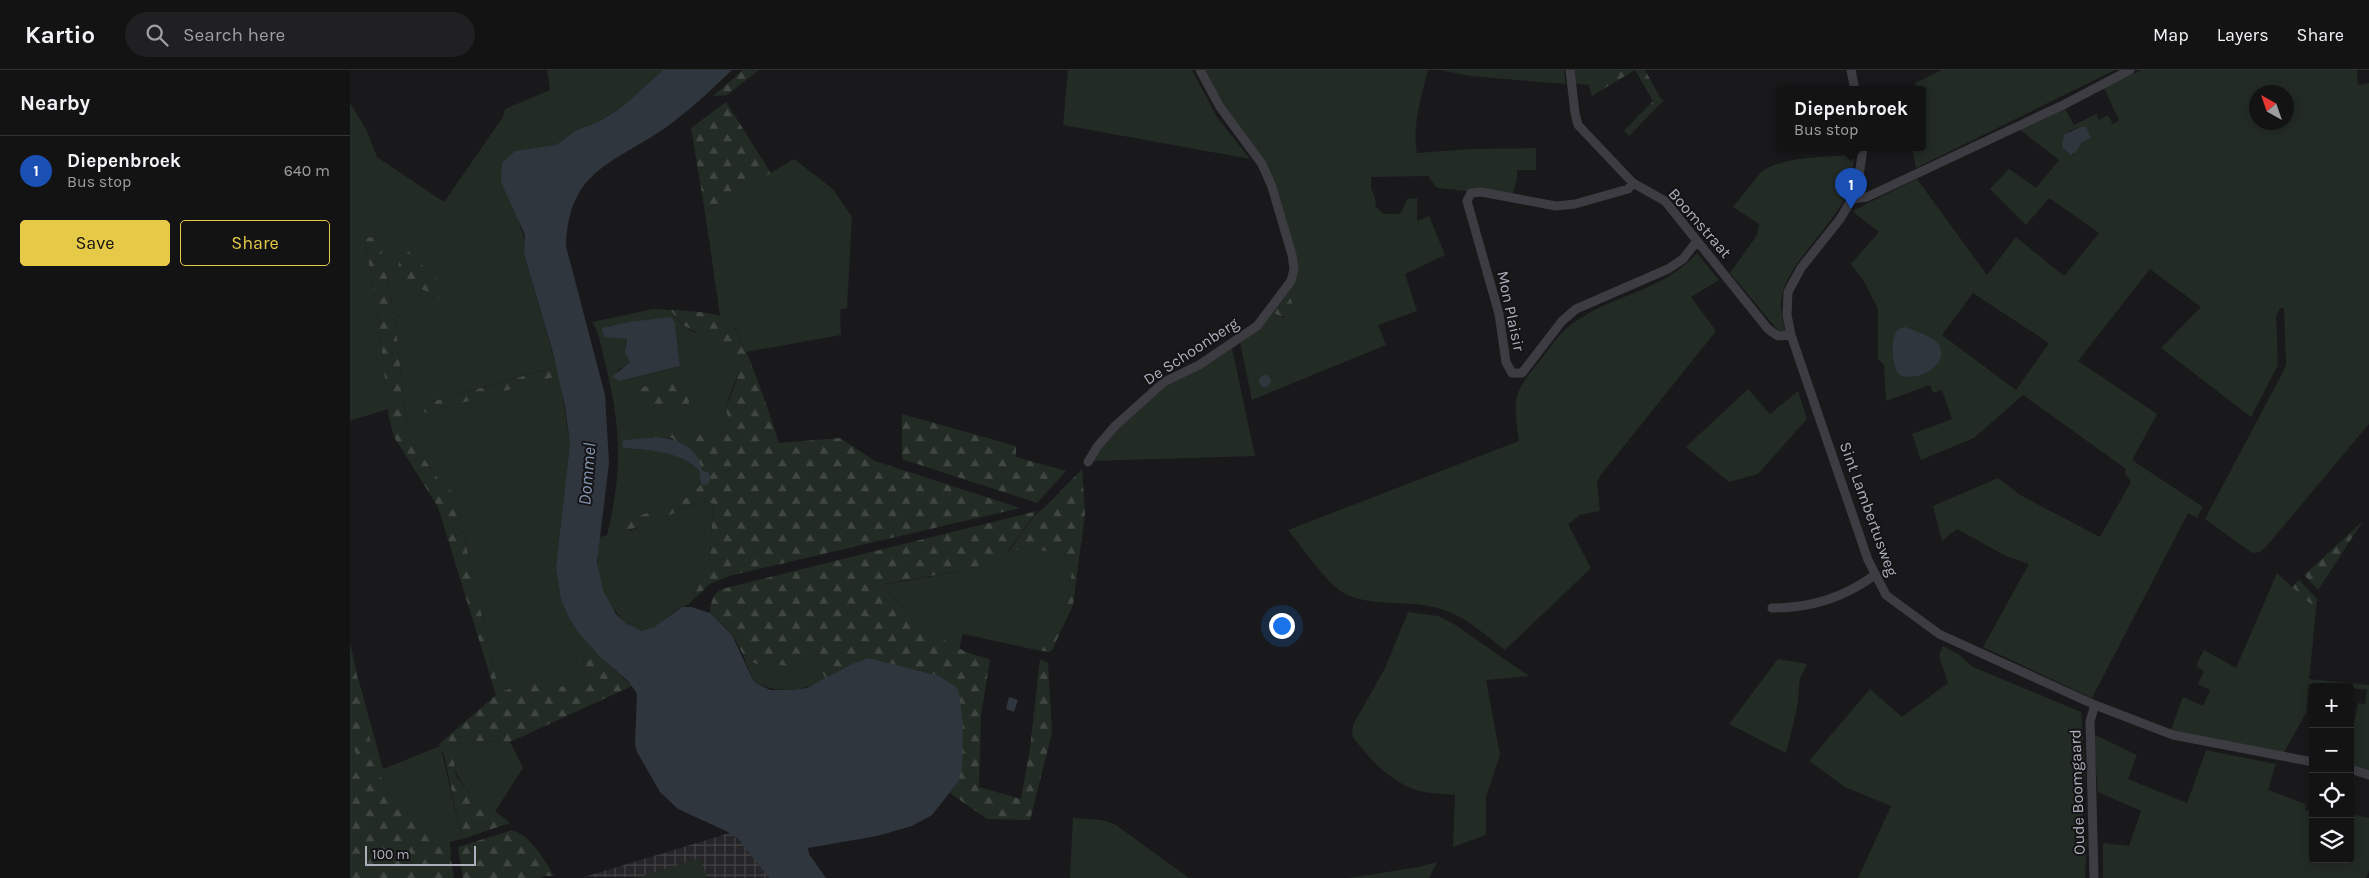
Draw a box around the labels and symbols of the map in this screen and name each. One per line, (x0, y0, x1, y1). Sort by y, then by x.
north arrow (2249, 85, 2294, 130)
pin: 1 (1835, 168, 1867, 209)
street label: Boomstraat (1665, 184, 1735, 262)
street label: Mon Plaisir (1493, 269, 1529, 353)
street label: De Schoonberg (1140, 313, 1242, 389)
street label: Sint Lambertusweg (1836, 439, 1902, 579)
water label: Dommel (573, 441, 601, 506)
your location (1269, 613, 1295, 639)
street label: Oude Boomgaard (2065, 729, 2089, 855)
scale bar (365, 843, 476, 866)

